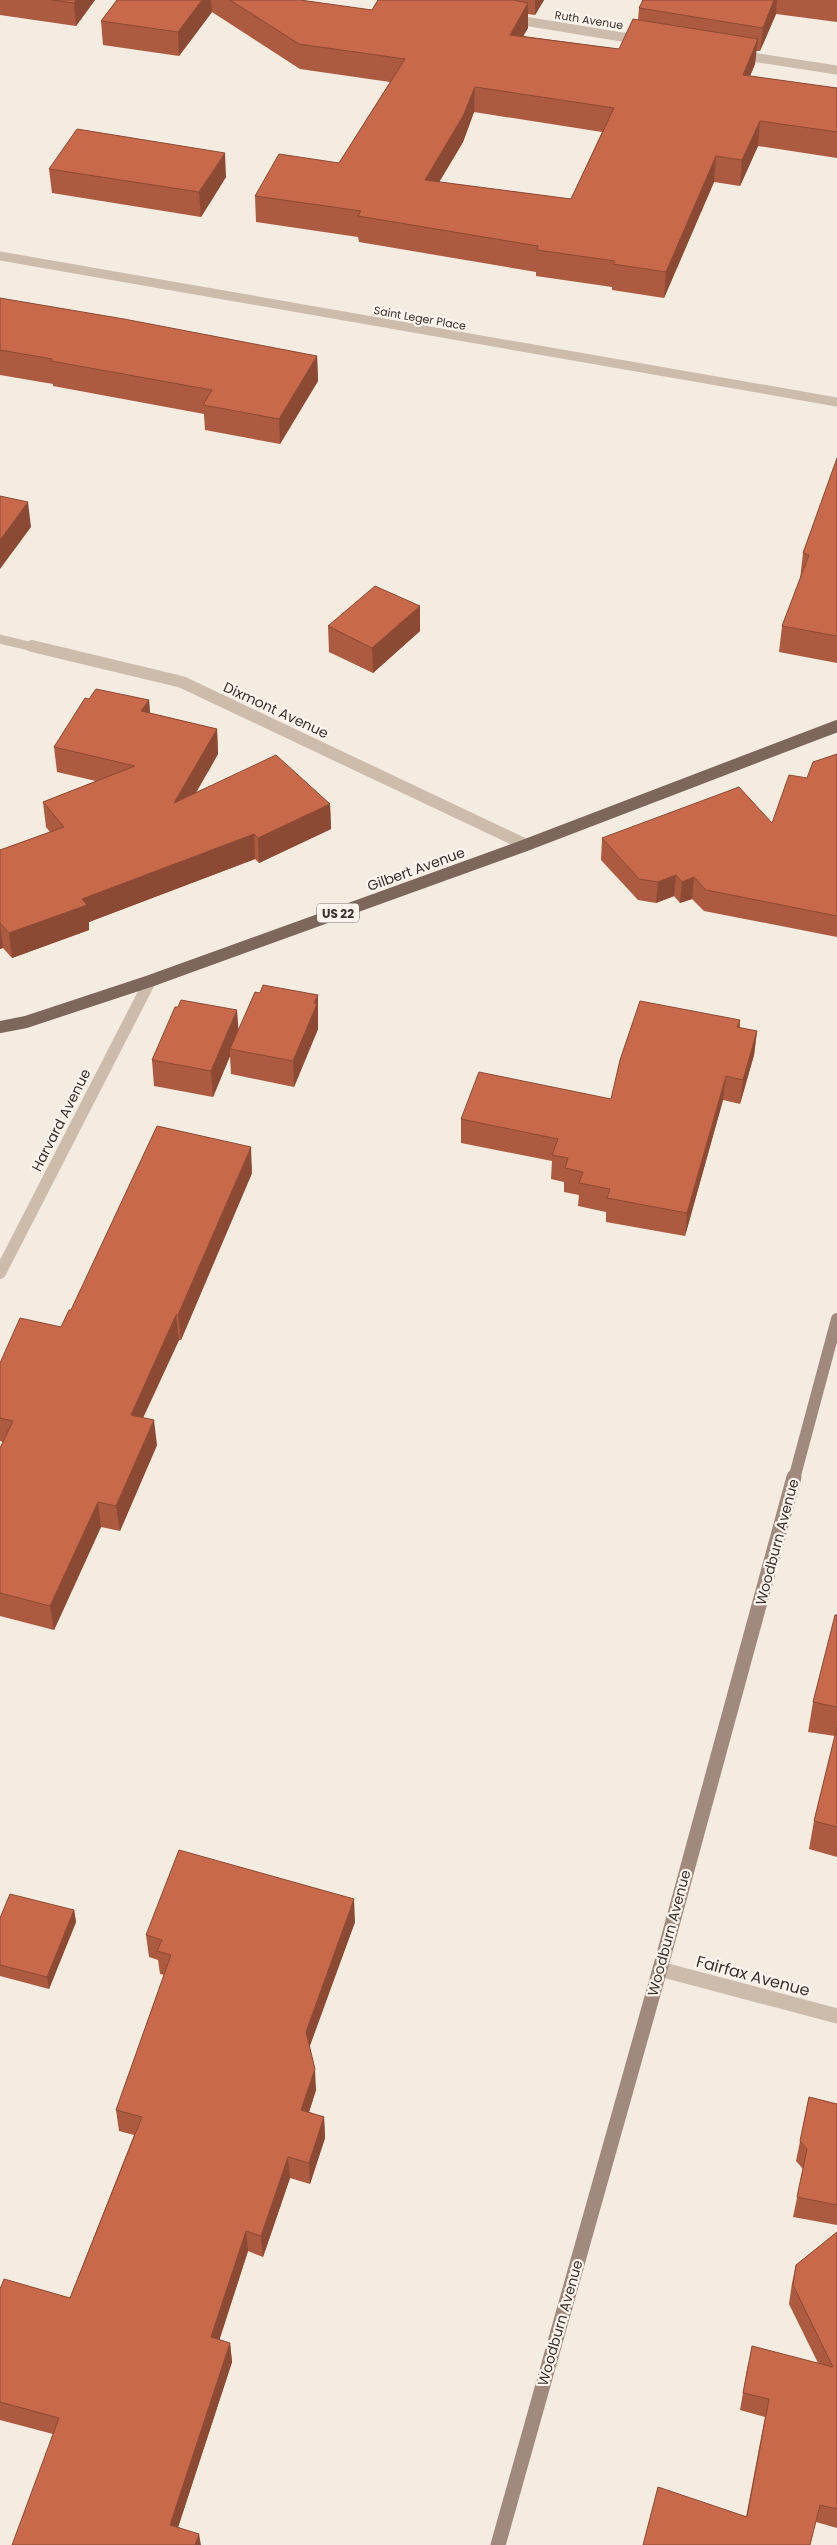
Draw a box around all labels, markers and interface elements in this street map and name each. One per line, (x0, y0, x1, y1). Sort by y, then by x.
street label: Ruth Avenue (554, 7, 625, 33)
street label: Saint Leger Place (373, 302, 468, 334)
street label: Dixmont Avenue (220, 677, 332, 743)
street label: Gilbert Avenue (364, 842, 468, 896)
road number: US 22 (317, 904, 359, 922)
street label: Harvard Avenue (27, 1065, 96, 1175)
street label: Woodburn Avenue (751, 1476, 804, 1607)
street label: Woodburn Avenue (643, 1867, 696, 1998)
street label: Fairfax Avenue (694, 1950, 812, 2002)
street label: Woodburn Avenue (532, 2257, 588, 2388)

